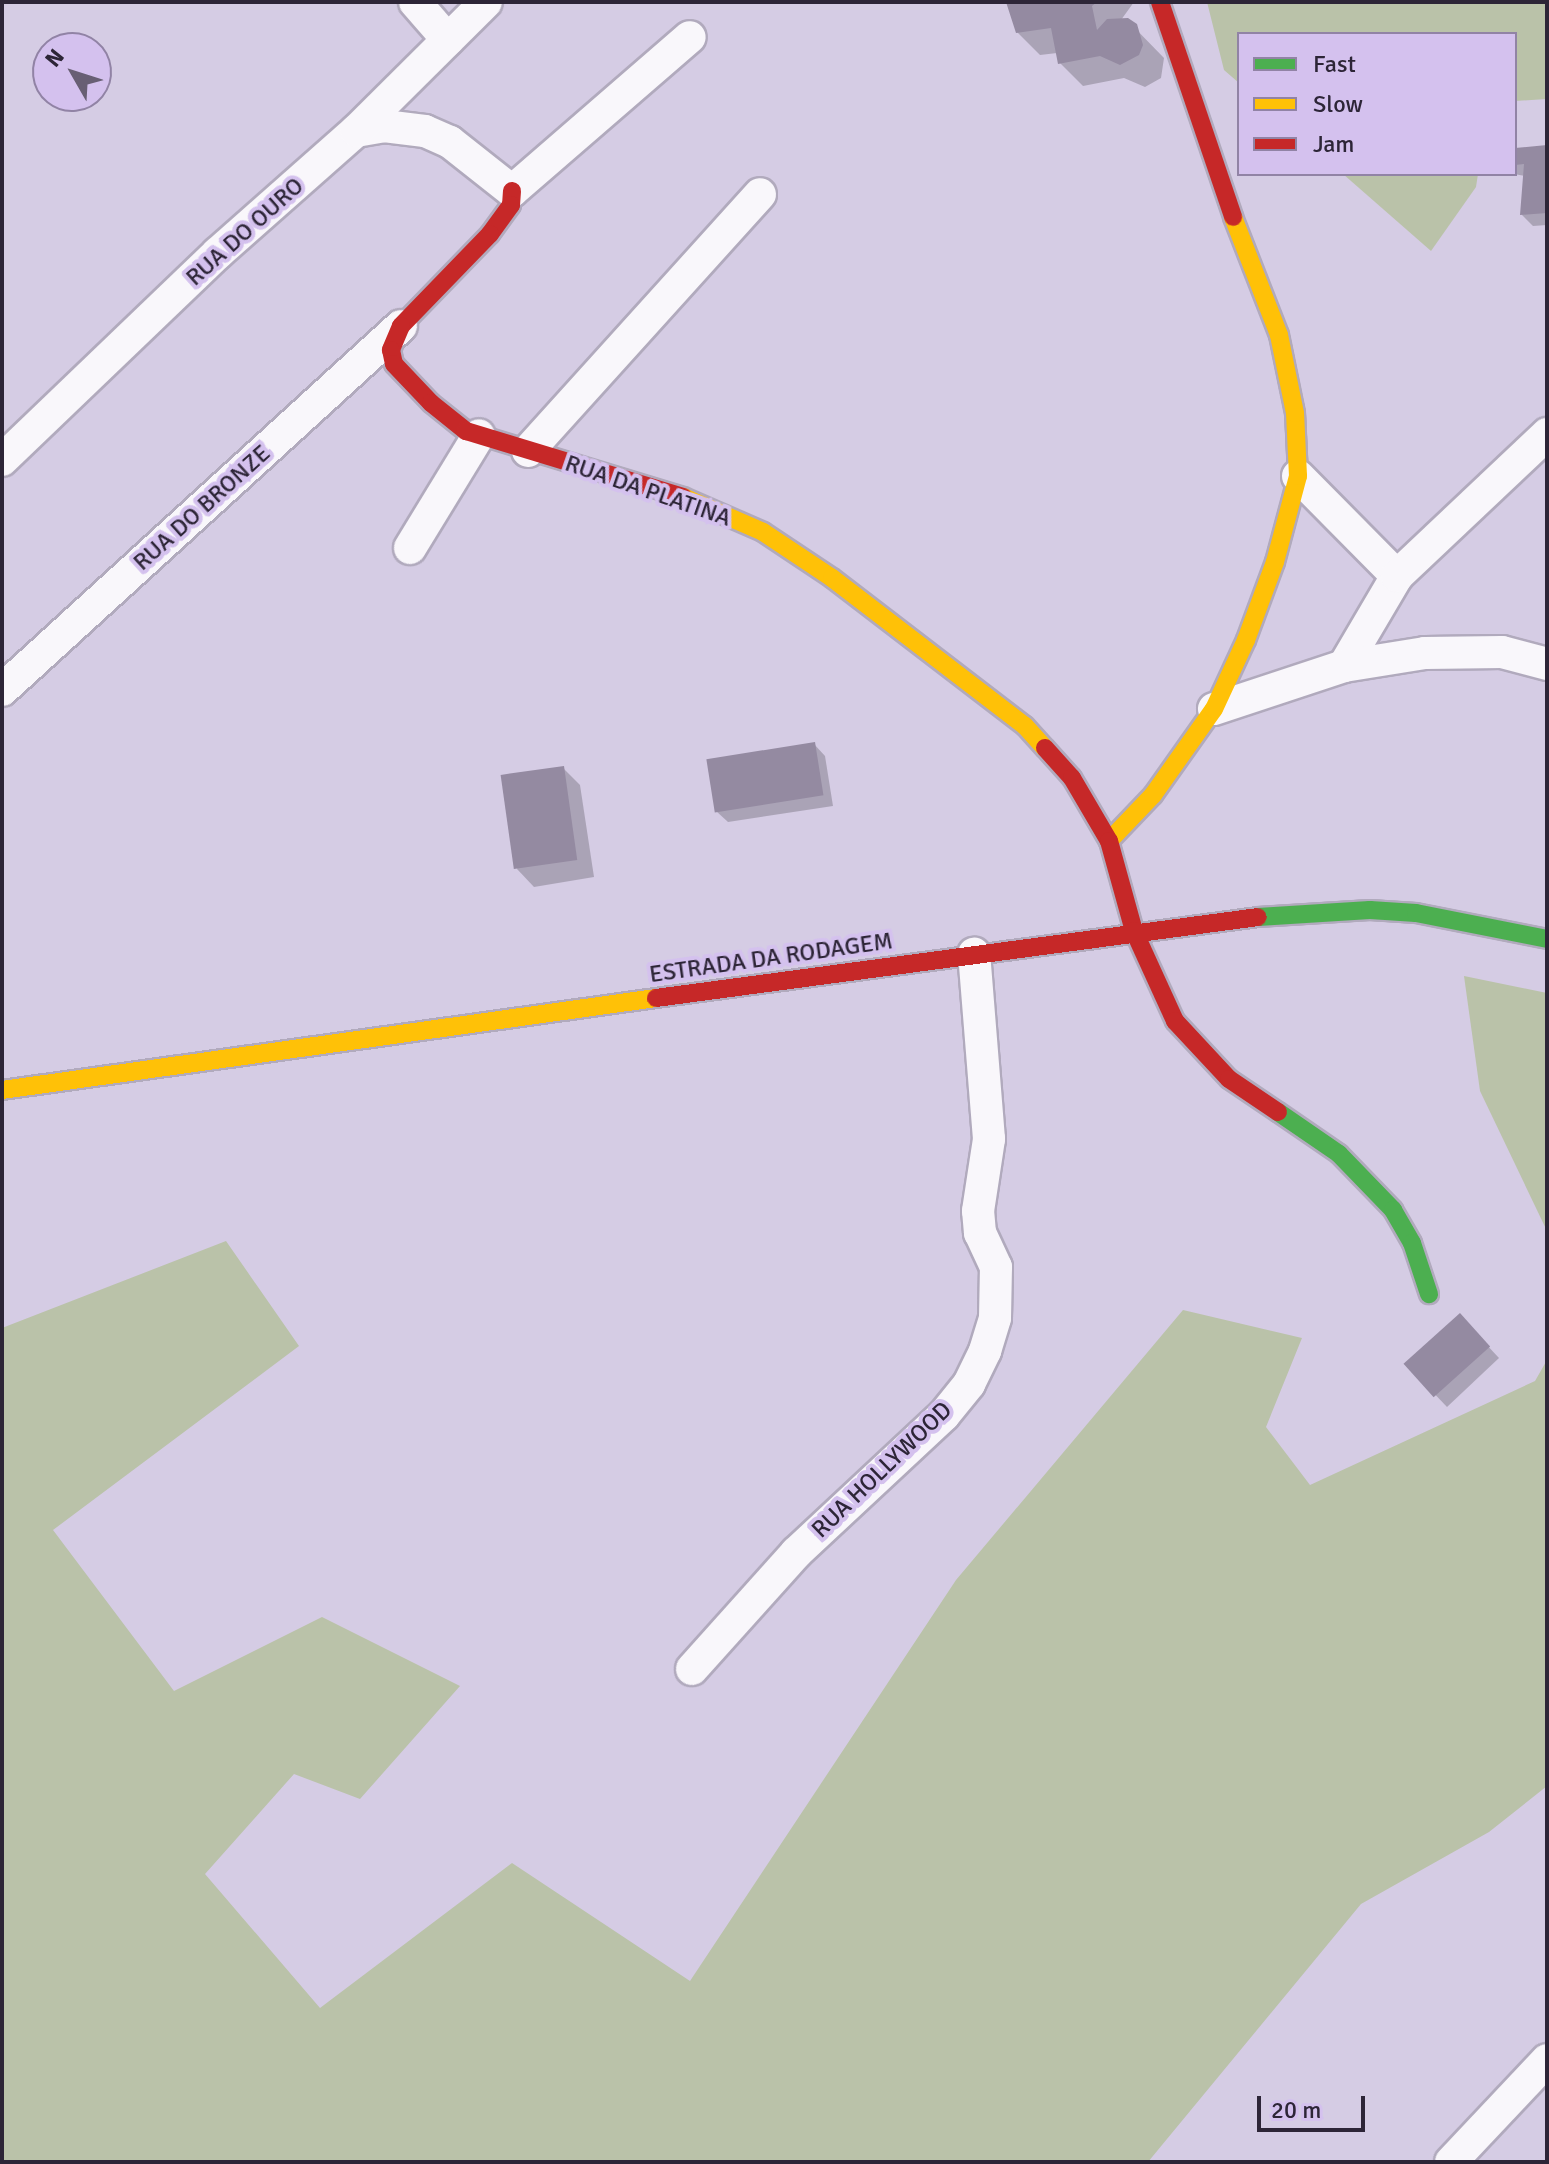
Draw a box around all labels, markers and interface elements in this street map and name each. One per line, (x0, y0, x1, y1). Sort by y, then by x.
north arrow (32, 32, 112, 112)
legend (1237, 32, 1517, 176)
text: N (39, 43, 70, 72)
text: Fast (1313, 49, 1356, 79)
text: Slow (1313, 89, 1363, 119)
text: Jam (1313, 129, 1354, 159)
street label: RUA DO OURO (180, 172, 310, 292)
street label: RUA DO BRONZE (128, 439, 276, 577)
street label: RUA DA PLATINA (561, 449, 735, 533)
street label: ESTRADA DA RODAGEM (647, 927, 895, 989)
street label: RUA HOLLYWOOD (806, 1396, 958, 1544)
scale bar (1261, 2080, 1369, 2130)
text: 20 m (1271, 2095, 1321, 2125)

